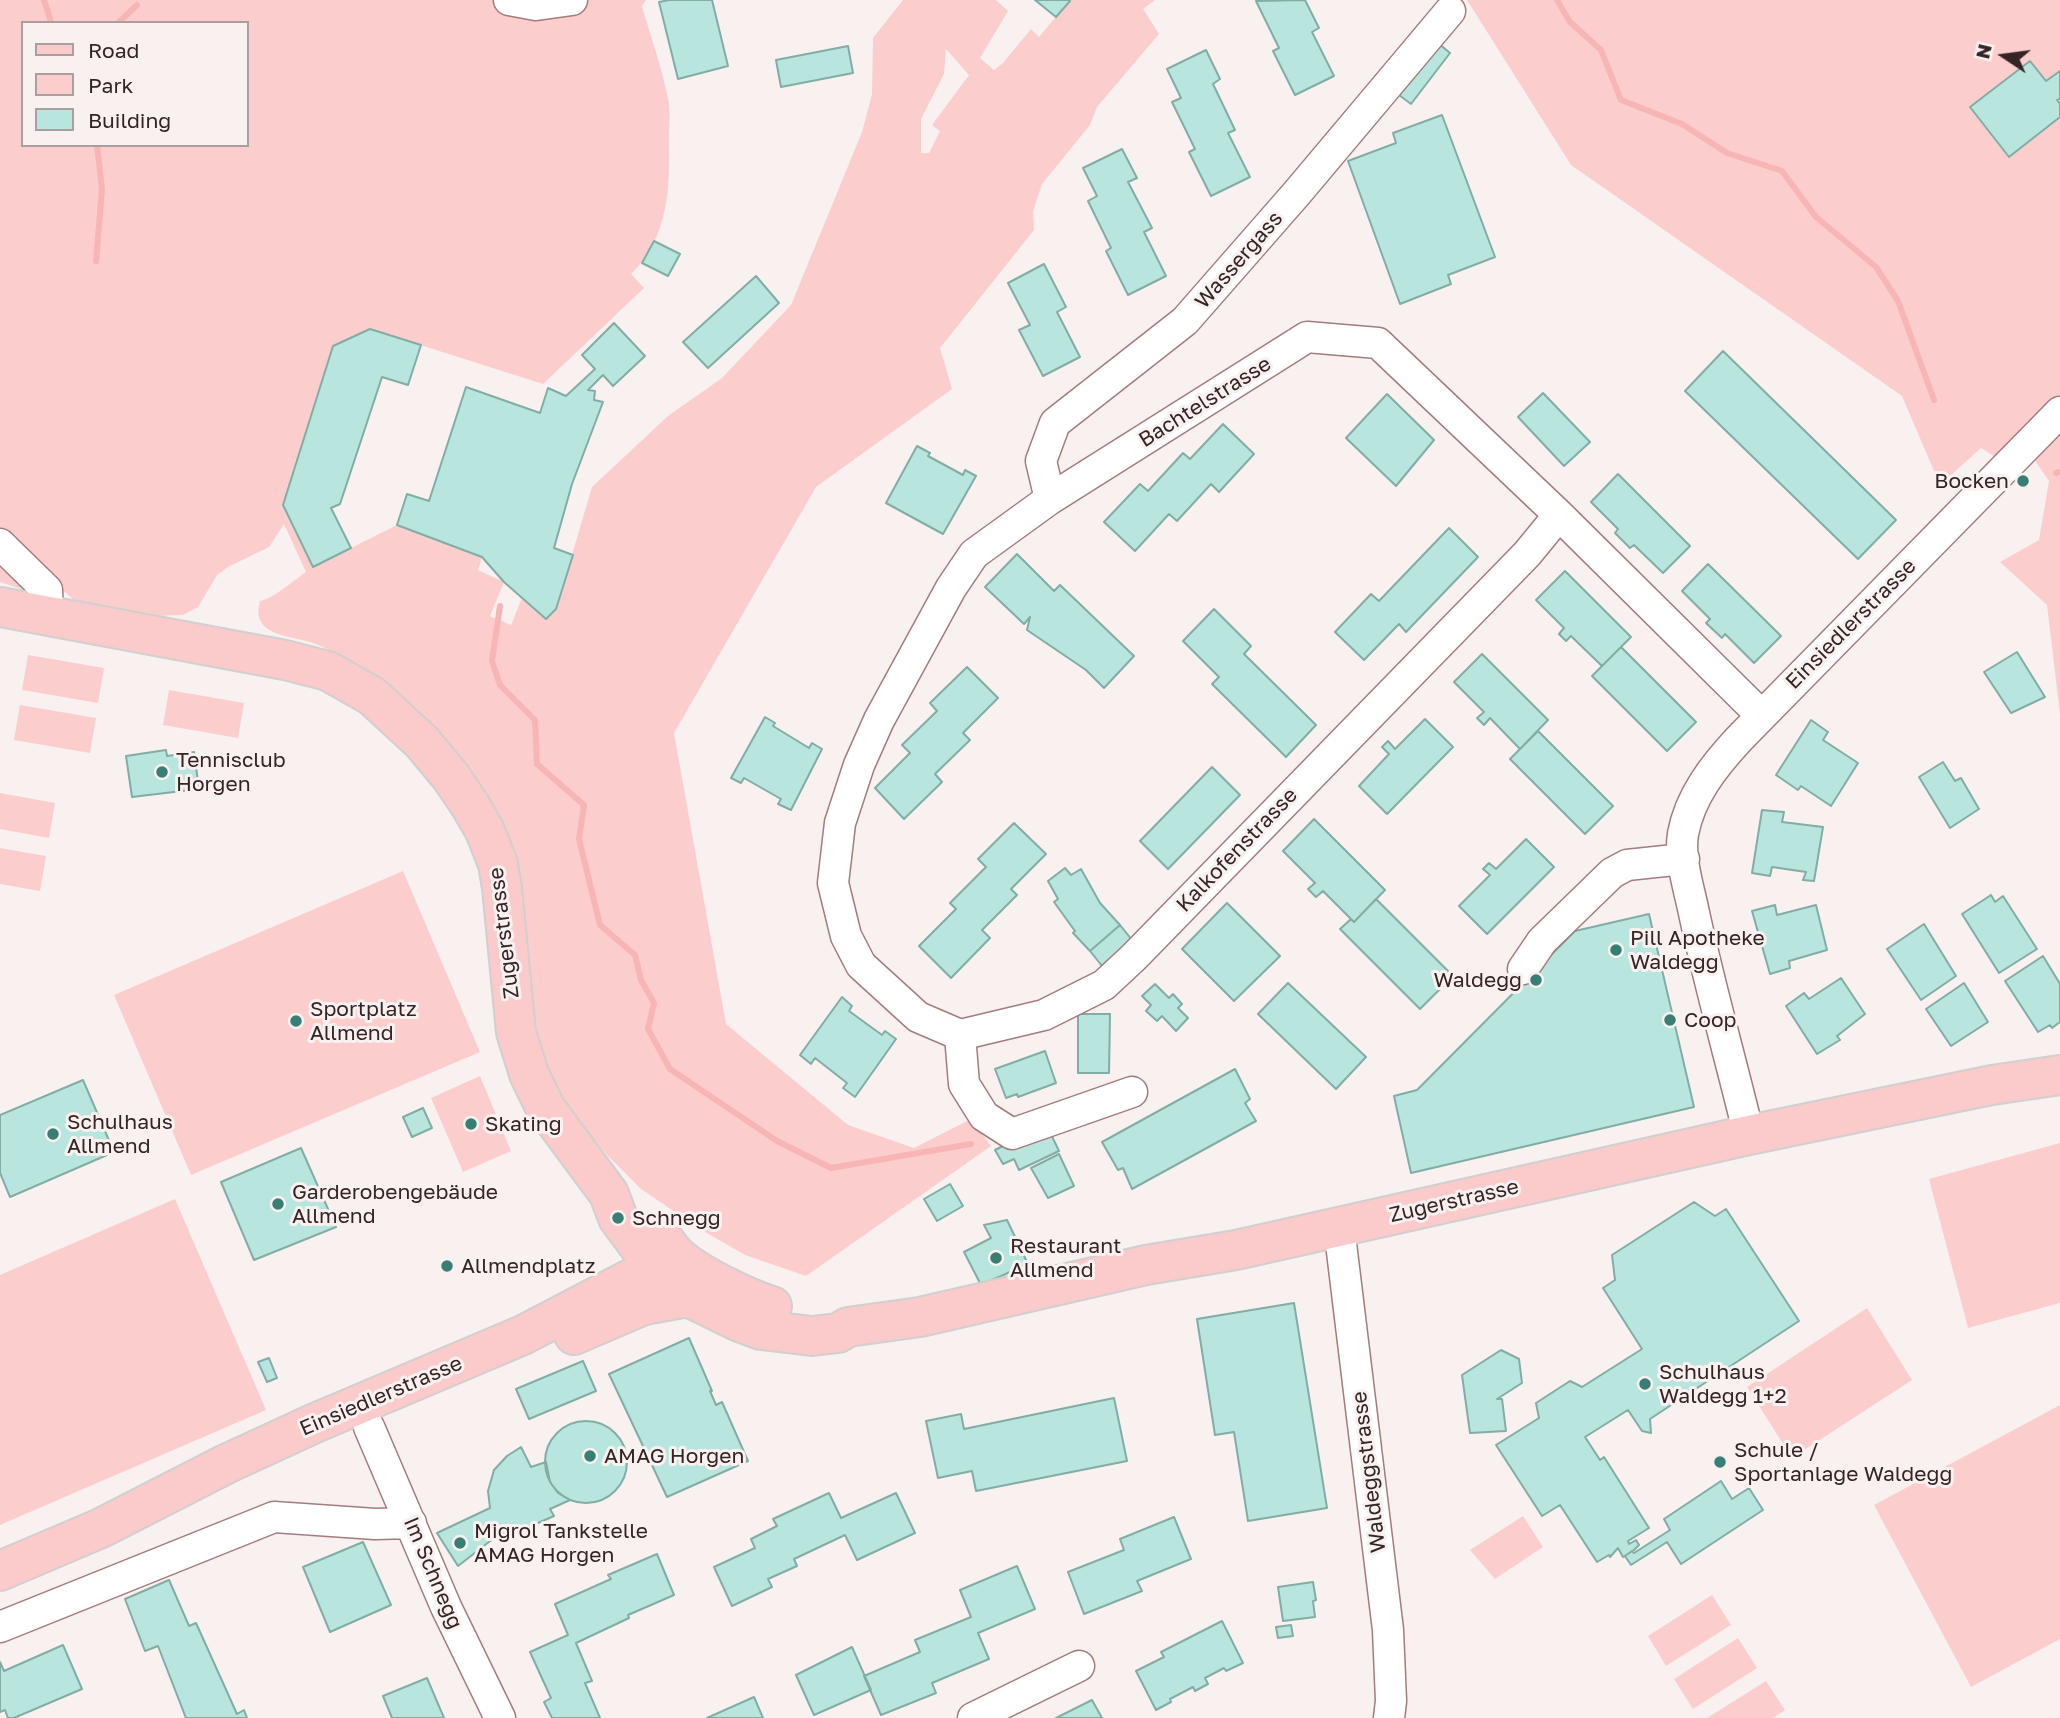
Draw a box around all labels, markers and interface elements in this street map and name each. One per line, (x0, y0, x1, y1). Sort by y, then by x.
legend (21, 21, 248, 147)
north arrow (1969, 21, 2039, 91)
text: Road (88, 37, 139, 63)
text: N (1970, 42, 1996, 61)
text: Park (88, 72, 133, 98)
text: Building (88, 107, 171, 133)
street label: Wassergass (1190, 206, 1288, 314)
street label: Bachtelstrasse (1134, 351, 1276, 453)
place label: Bocken (1934, 468, 2009, 494)
marker: Bocken (2015, 473, 2031, 489)
street label: Einsiedlerstrasse (1781, 554, 1921, 694)
place label: Tennisclub Horgen (176, 747, 286, 797)
marker: Tennisclub Horgen (154, 764, 170, 780)
street label: Kalkofenstrasse (1171, 783, 1303, 917)
street label: Zugerstrasse (483, 866, 525, 1000)
place label: Pill Apotheke Waldegg (1630, 925, 1765, 975)
marker: Pill Apotheke Waldegg (1608, 942, 1624, 958)
place label: Waldegg (1433, 967, 1522, 993)
marker: Waldegg (1528, 972, 1544, 988)
place label: Sportplatz Allmend (310, 996, 417, 1046)
place label: Coop (1684, 1007, 1736, 1033)
marker: Coop (1662, 1012, 1678, 1028)
marker: Sportplatz Allmend (288, 1013, 304, 1029)
place label: Schulhaus Allmend (67, 1109, 173, 1159)
place label: Skating (485, 1111, 562, 1137)
marker: Skating (463, 1116, 479, 1132)
marker: Schulhaus Allmend (45, 1126, 61, 1142)
street label: Zugerstrasse (1387, 1174, 1521, 1228)
place label: Garderobengebäude Allmend (292, 1179, 498, 1229)
marker: Garderobengebäude Allmend (270, 1196, 286, 1212)
place label: Schnegg (632, 1205, 721, 1231)
marker: Schnegg (610, 1210, 626, 1226)
place label: Restaurant Allmend (1010, 1233, 1121, 1283)
marker: Restaurant Allmend (988, 1250, 1004, 1266)
place label: Allmendplatz (461, 1253, 596, 1279)
marker: Allmendplatz (439, 1258, 455, 1274)
street label: Einsiedlerstrasse (296, 1350, 466, 1442)
place label: Schulhaus Waldegg 1+2 (1659, 1359, 1787, 1409)
marker: Schulhaus Waldegg 1+2 (1637, 1376, 1653, 1392)
street label: Waldeggstrasse (1347, 1390, 1391, 1554)
place label: Schule / Sportanlage Waldegg (1734, 1437, 1952, 1487)
place label: AMAG Horgen (604, 1443, 744, 1469)
marker: AMAG Horgen (582, 1448, 598, 1464)
marker: Schule / Sportanlage Waldegg (1712, 1454, 1728, 1470)
street label: Im Schnegg (398, 1513, 468, 1633)
place label: Migrol Tankstelle AMAG Horgen (474, 1518, 648, 1568)
marker: Migrol Tankstelle AMAG Horgen (452, 1535, 468, 1551)

